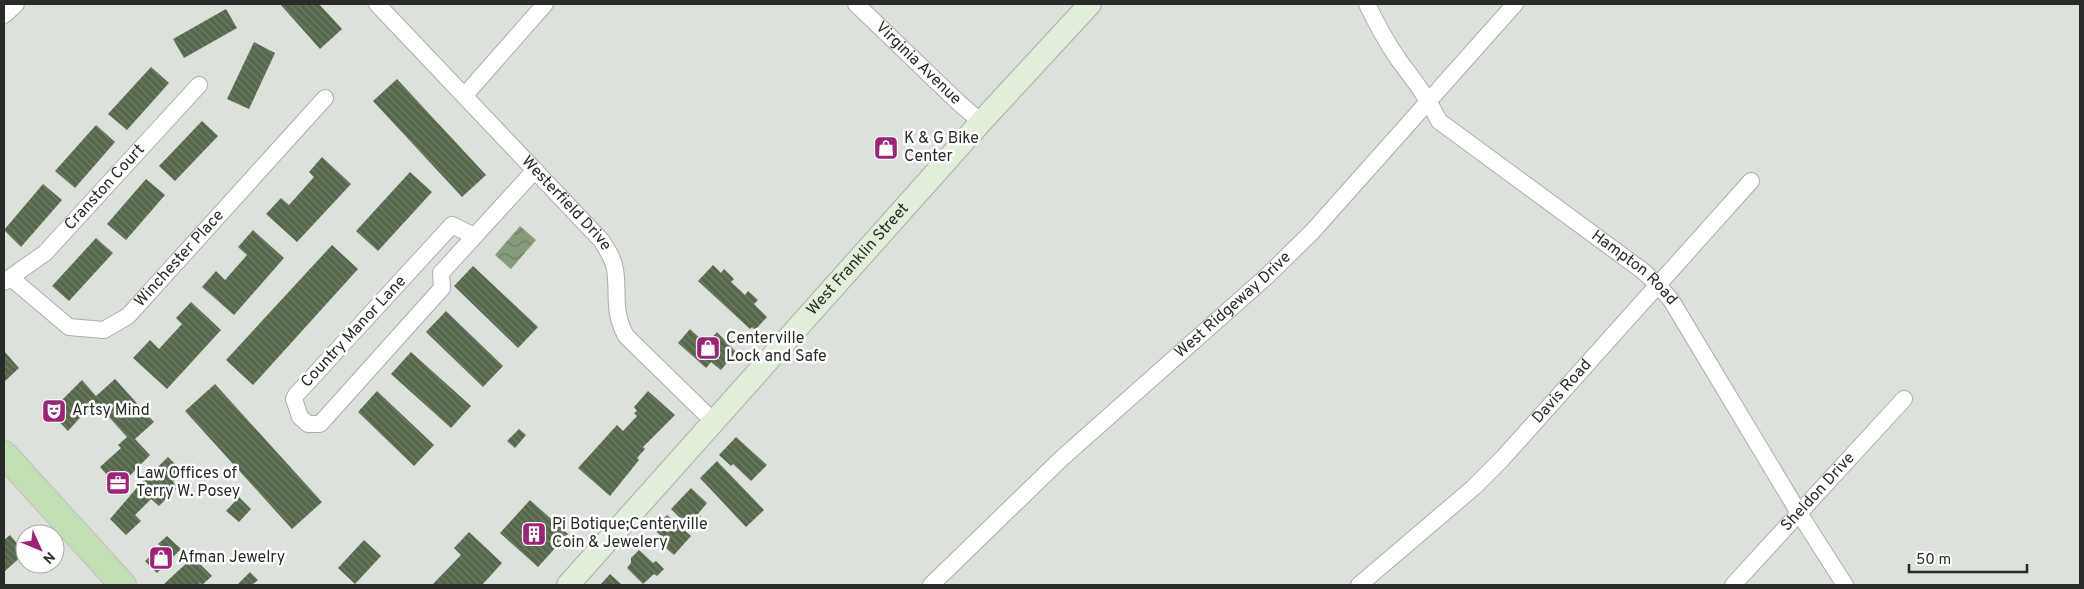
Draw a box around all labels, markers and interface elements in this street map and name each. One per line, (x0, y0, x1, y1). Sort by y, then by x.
street label: Virginia Avenue (871, 18, 965, 109)
place label: K & G Bike Center (904, 129, 979, 167)
shop icon: K & G Bike Center (873, 135, 899, 161)
street label: Cranston Court (61, 140, 149, 235)
street label: Westerfield Drive (517, 152, 615, 255)
street label: West Franklin Street (803, 199, 914, 320)
street label: Winchester Place (131, 206, 229, 312)
street label: Hampton Road (1587, 226, 1681, 310)
street label: West Ridgeway Drive (1171, 248, 1296, 363)
street label: Country Manor Lane (297, 272, 411, 392)
place label: Centerville Lock and Safe (726, 329, 827, 367)
shop icon: Centerville Lock and Safe (695, 335, 721, 361)
street label: Davis Road (1528, 355, 1596, 428)
theatre icon: Artsy Mind (41, 398, 67, 424)
place label: Artsy Mind (72, 401, 150, 421)
street label: Sheldon Drive (1777, 449, 1860, 536)
place label: Law Offices of Terry W. Posey (136, 464, 240, 502)
office icon: Law Offices of Terry W. Posey (105, 470, 131, 496)
place label: Pi Botique;Centerville Coin & Jewelery (552, 515, 708, 553)
building icon: Pi Botique;Centerville Coin & Jewelery (521, 521, 547, 547)
north arrow (15, 524, 65, 574)
scale bar (1909, 542, 2026, 574)
shop icon: Afman Jewelry (148, 545, 174, 571)
text: N (39, 547, 58, 567)
place label: Afman Jewelry (178, 548, 285, 568)
text: 50 m (1916, 551, 1951, 570)

